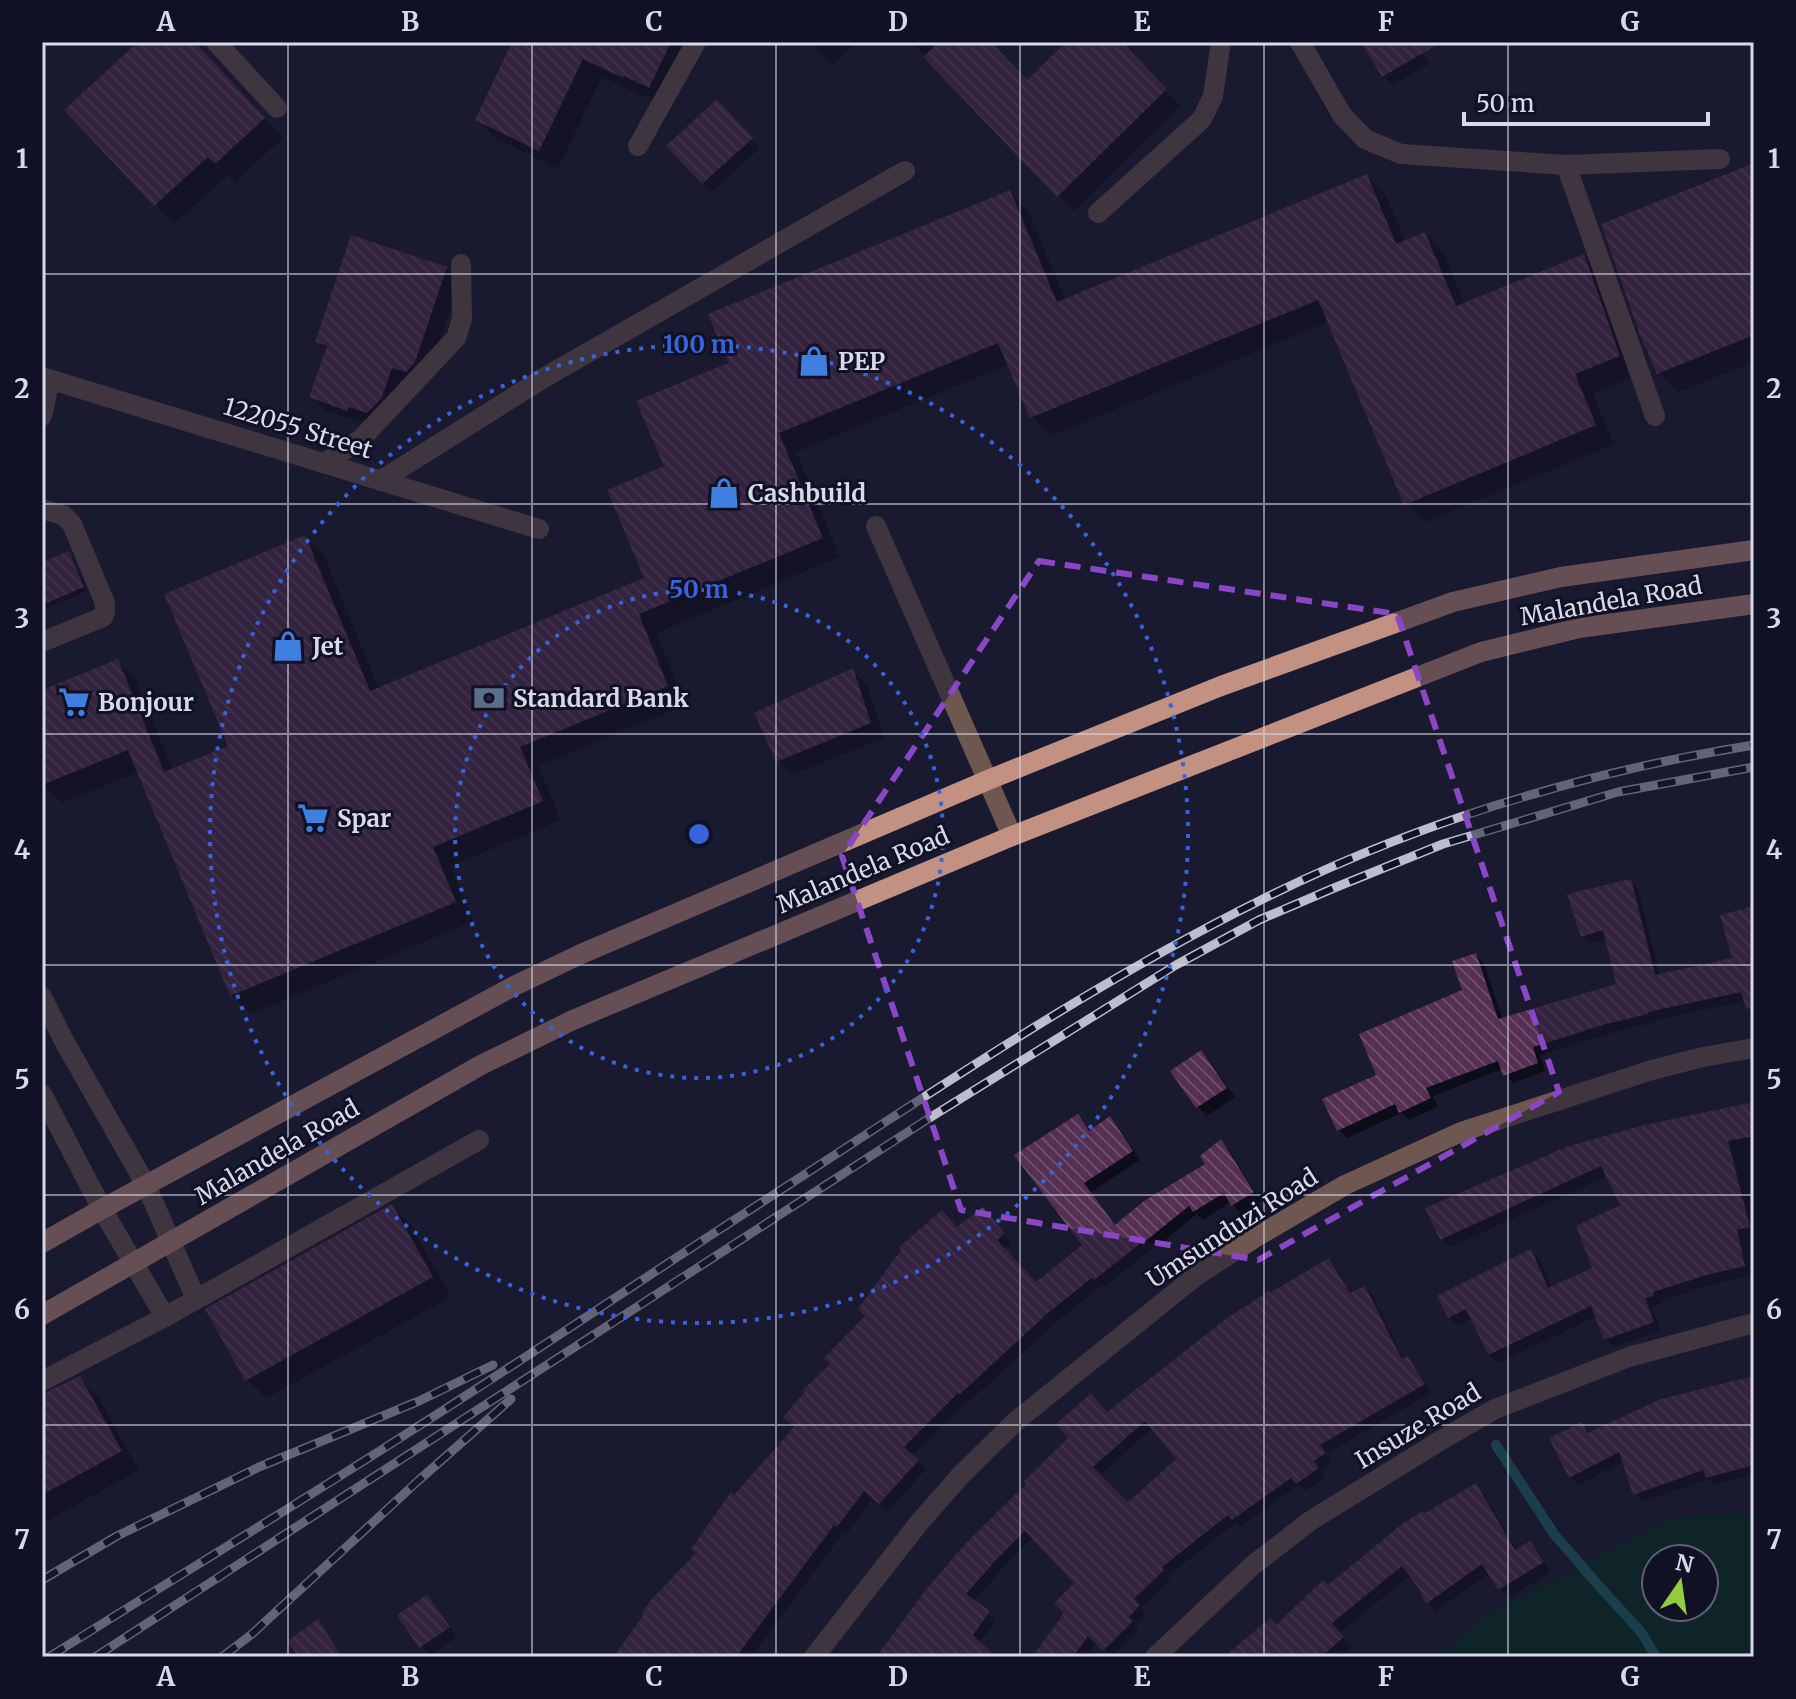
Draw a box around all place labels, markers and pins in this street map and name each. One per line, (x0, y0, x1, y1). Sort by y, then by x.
shop icon: PEP (797, 344, 831, 378)
place label: PEP (838, 346, 885, 377)
shop icon: Cashbuild (707, 476, 741, 510)
place label: Cashbuild (748, 478, 866, 509)
shop icon: Jet (271, 629, 305, 663)
place label: Jet (311, 631, 344, 662)
bank icon: Standard Bank (472, 681, 506, 715)
place label: Standard Bank (513, 683, 689, 714)
supermarket icon: Bonjour (57, 685, 91, 719)
place label: Bonjour (98, 687, 194, 718)
supermarket icon: Spar (296, 801, 330, 835)
place label: Spar (337, 803, 391, 834)
centre of rings (685, 820, 713, 848)

